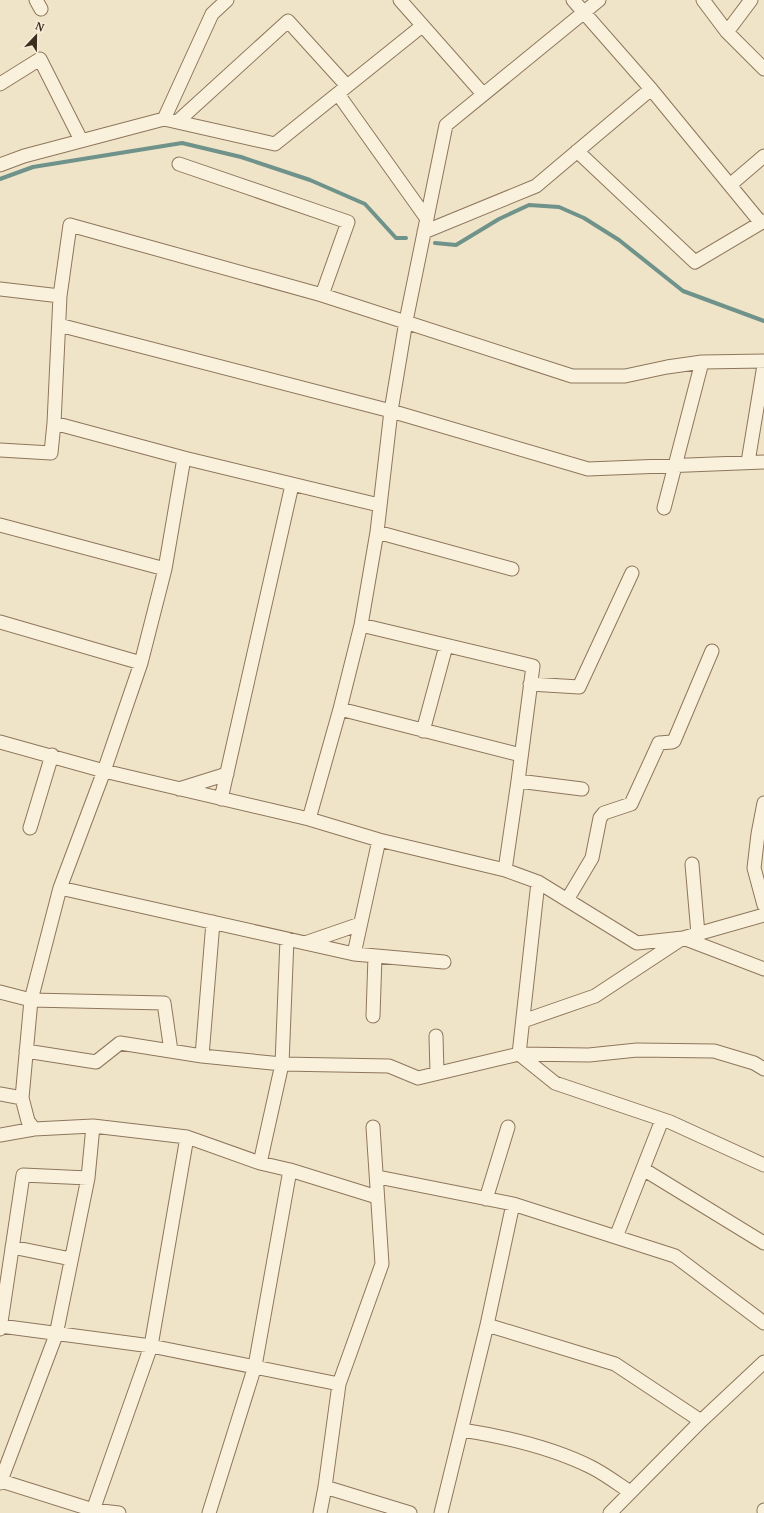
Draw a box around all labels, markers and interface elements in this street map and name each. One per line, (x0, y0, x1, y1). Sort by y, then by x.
north arrow (16, 16, 56, 56)
text: N (33, 19, 47, 35)

